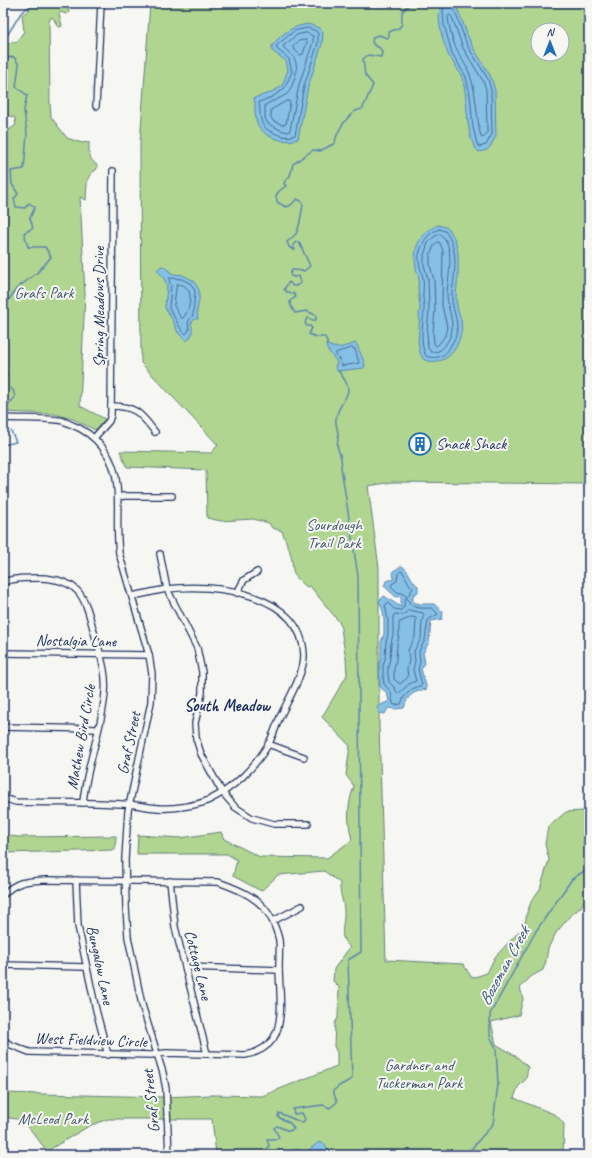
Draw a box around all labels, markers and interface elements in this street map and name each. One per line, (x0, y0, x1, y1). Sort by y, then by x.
north arrow (530, 22, 570, 62)
text: N (547, 25, 556, 39)
street label: Spring Meadows Drive (89, 245, 109, 367)
park label: Grafs Park (14, 283, 75, 303)
building icon: Snack Shack (407, 431, 433, 457)
place label: Snack Shack (436, 434, 507, 454)
park label: Sourdough Trail Park (306, 515, 364, 553)
street label: Nostalgia Lane (36, 630, 118, 652)
street label: Mathew Bird Circle (62, 681, 100, 791)
district label: South Meadow (184, 695, 272, 716)
street label: Graf Street (113, 708, 146, 776)
water label: Bozeman Creek (474, 921, 535, 1009)
street label: Bungalow Lane (82, 924, 118, 1008)
street label: Cottage Lane (180, 928, 217, 1004)
street label: West Fieldview Circle (35, 1028, 149, 1052)
park label: Gardner and Tuckerman Park (376, 1055, 463, 1093)
street label: Graf Street (138, 1067, 164, 1134)
park label: McLeod Park (18, 1109, 89, 1129)

